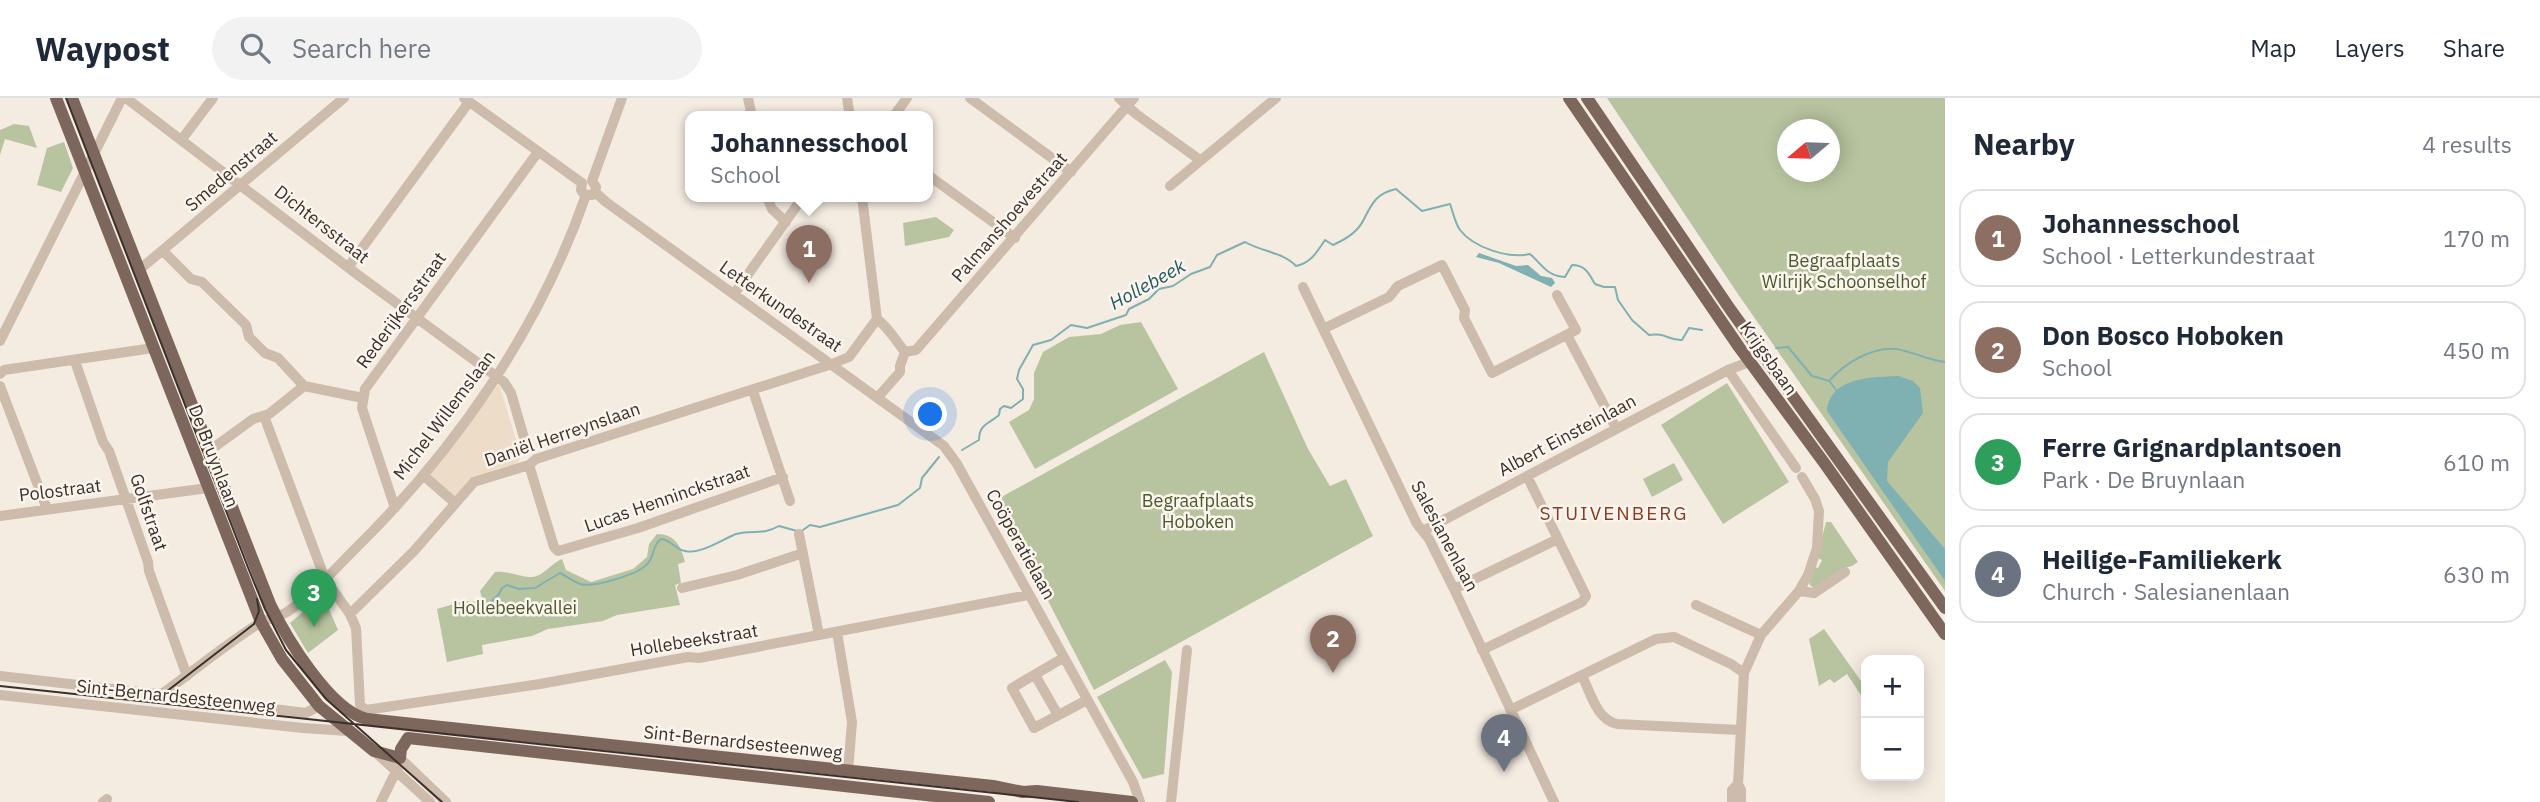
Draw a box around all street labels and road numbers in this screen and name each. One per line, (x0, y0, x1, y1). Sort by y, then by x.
street label: Smedenstraat (180, 126, 282, 216)
street label: Palmanshoevestraat (946, 147, 1072, 287)
street label: Dichtersstraat (270, 180, 374, 268)
street label: Rederijkersstraat (351, 247, 451, 373)
street label: Letterkundestraat (715, 255, 847, 357)
street label: Krijgsbaan (1735, 317, 1803, 399)
street label: Michel Willemslaan (388, 346, 500, 484)
street label: Albert Einsteinlaan (1494, 389, 1640, 481)
street label: Daniël Herreynslaan (481, 397, 643, 471)
street label: De Bruynlaan (184, 401, 244, 511)
street label: Lucas Henninckstraat (581, 459, 753, 537)
street label: Golfstraat (125, 470, 173, 554)
street label: Polostraat (18, 474, 102, 506)
street label: Salesianenlaan (1406, 477, 1484, 595)
street label: Coöperatielaan (981, 485, 1061, 603)
street label: Hollebeekstraat (629, 619, 759, 661)
street label: Sint-Bernardsesteenweg (75, 674, 277, 718)
street label: Sint-Bernardsesteenweg (642, 720, 844, 764)

